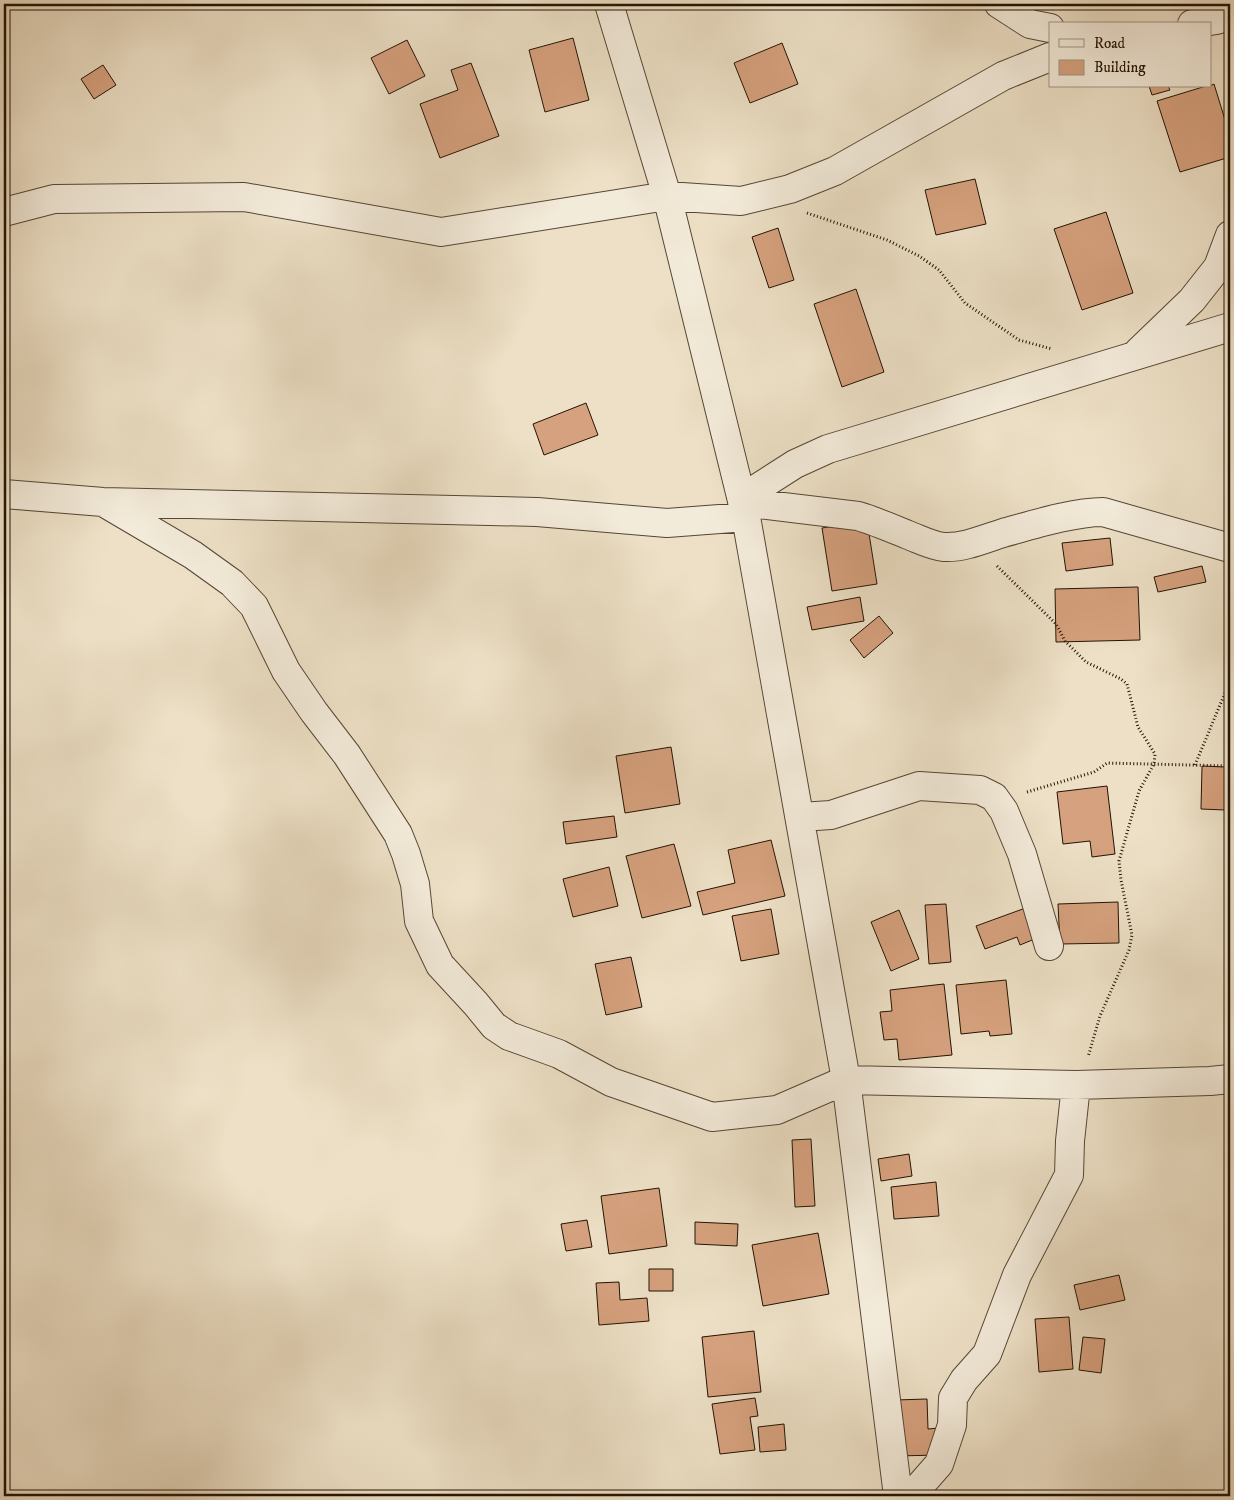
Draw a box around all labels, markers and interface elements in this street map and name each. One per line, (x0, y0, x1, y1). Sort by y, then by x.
legend (1049, 22, 1212, 88)
text: Road (1094, 34, 1126, 53)
text: Building (1094, 58, 1146, 77)

